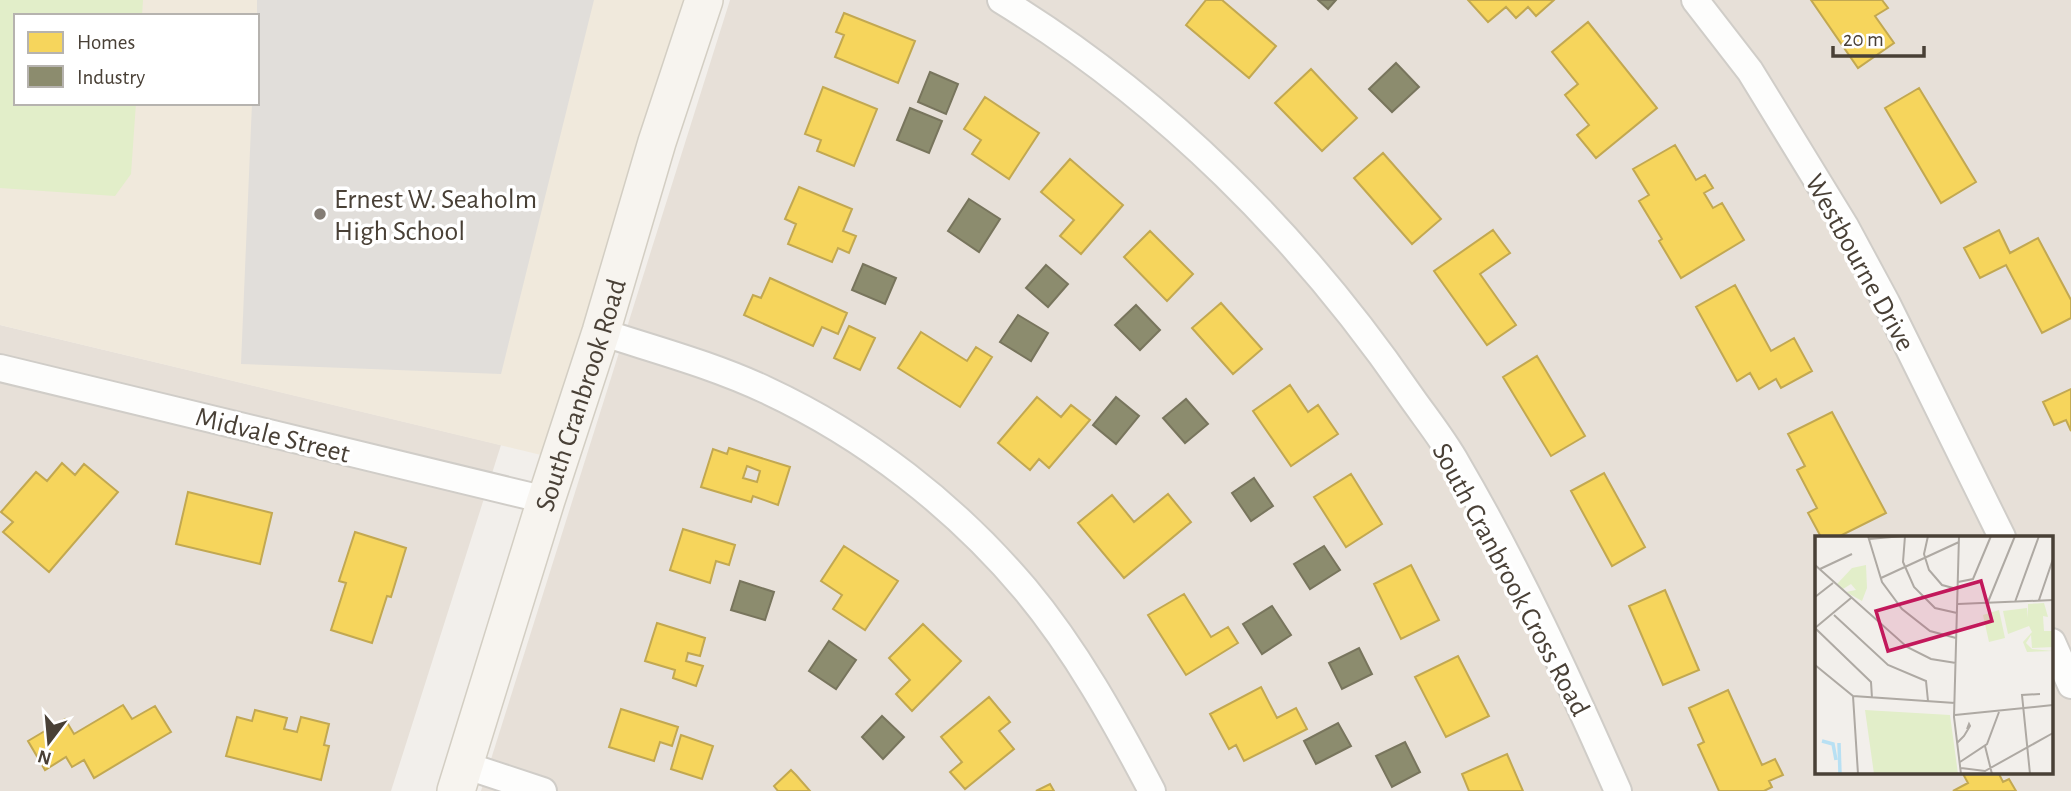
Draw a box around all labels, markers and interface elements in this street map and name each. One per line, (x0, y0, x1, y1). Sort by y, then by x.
legend (14, 14, 259, 105)
scale bar (1833, 14, 1924, 58)
text: 20 m (1843, 29, 1884, 50)
text: Homes (77, 32, 135, 53)
text: Industry (77, 67, 145, 88)
street label: Westbourne Drive (1799, 170, 1919, 356)
place label: Ernest W. Seaholm High School (334, 186, 537, 246)
marker: Ernest W. Seaholm High School (312, 206, 328, 222)
street label: South Cranbrook Road (531, 276, 632, 515)
street label: Midvale Street (192, 403, 353, 469)
street label: South Cranbrook Cross Road (1426, 439, 1594, 721)
inset map (1815, 536, 2054, 774)
north arrow (14, 707, 84, 777)
text: N (36, 746, 54, 768)

